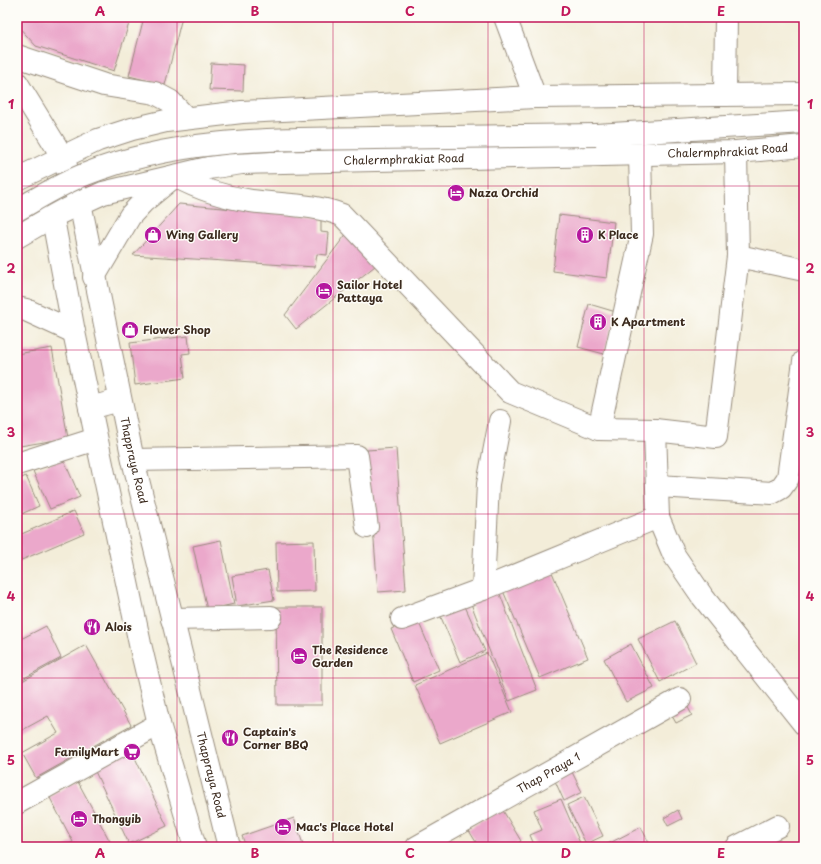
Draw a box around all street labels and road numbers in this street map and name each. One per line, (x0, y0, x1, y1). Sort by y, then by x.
street label: Chalermphrakiat Road (667, 138, 789, 162)
street label: Chalermphrakiat Road (343, 149, 465, 169)
street label: Thappraya Road (116, 415, 153, 505)
street label: Thappraya Road (193, 730, 231, 820)
street label: Thap Praya 1 (514, 748, 583, 797)

